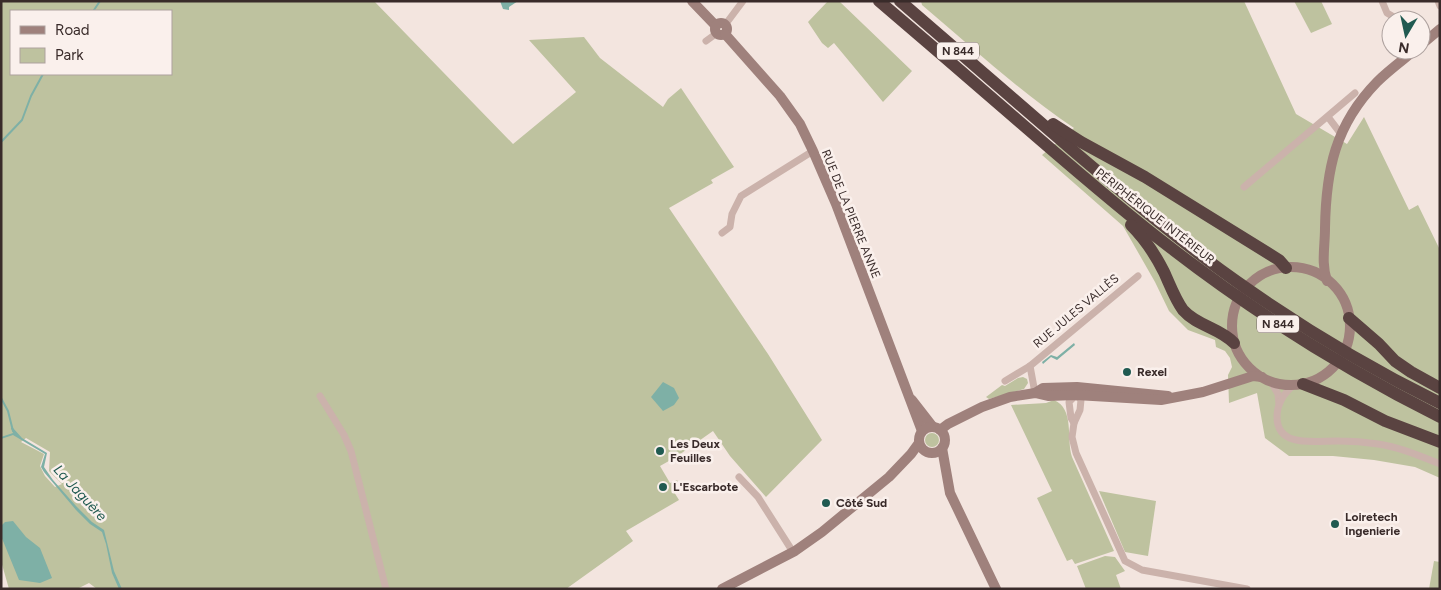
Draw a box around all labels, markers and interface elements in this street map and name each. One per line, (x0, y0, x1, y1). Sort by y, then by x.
legend (10, 10, 172, 75)
north arrow (1381, 10, 1431, 60)
text: Road (55, 21, 90, 39)
text: N (1397, 38, 1411, 57)
road number: N 844 (937, 42, 979, 59)
text: Park (55, 46, 84, 64)
street label: RUE DE LA PIERRE ANNE (819, 147, 883, 281)
street label: PÉRIPHÉRIQUE INTÉRIEUR (1093, 165, 1217, 267)
street label: RUE JULES VALLÈS (1030, 271, 1122, 351)
road number: N 844 (1257, 316, 1299, 332)
place label: Rexel (1137, 365, 1167, 379)
marker: Rexel (1121, 366, 1133, 378)
place label: Les Deux Feuilles (670, 437, 720, 465)
marker: Les Deux Feuilles (654, 445, 666, 457)
water label: La Jaguère (50, 461, 110, 525)
place label: L'Escarbote (673, 480, 738, 494)
marker: L'Escarbote (657, 481, 669, 493)
place label: Côté Sud (836, 496, 887, 510)
marker: Côté Sud (820, 497, 832, 509)
place label: Loiretech Ingenierie (1345, 510, 1400, 538)
marker: Loiretech Ingenierie (1329, 518, 1341, 530)

